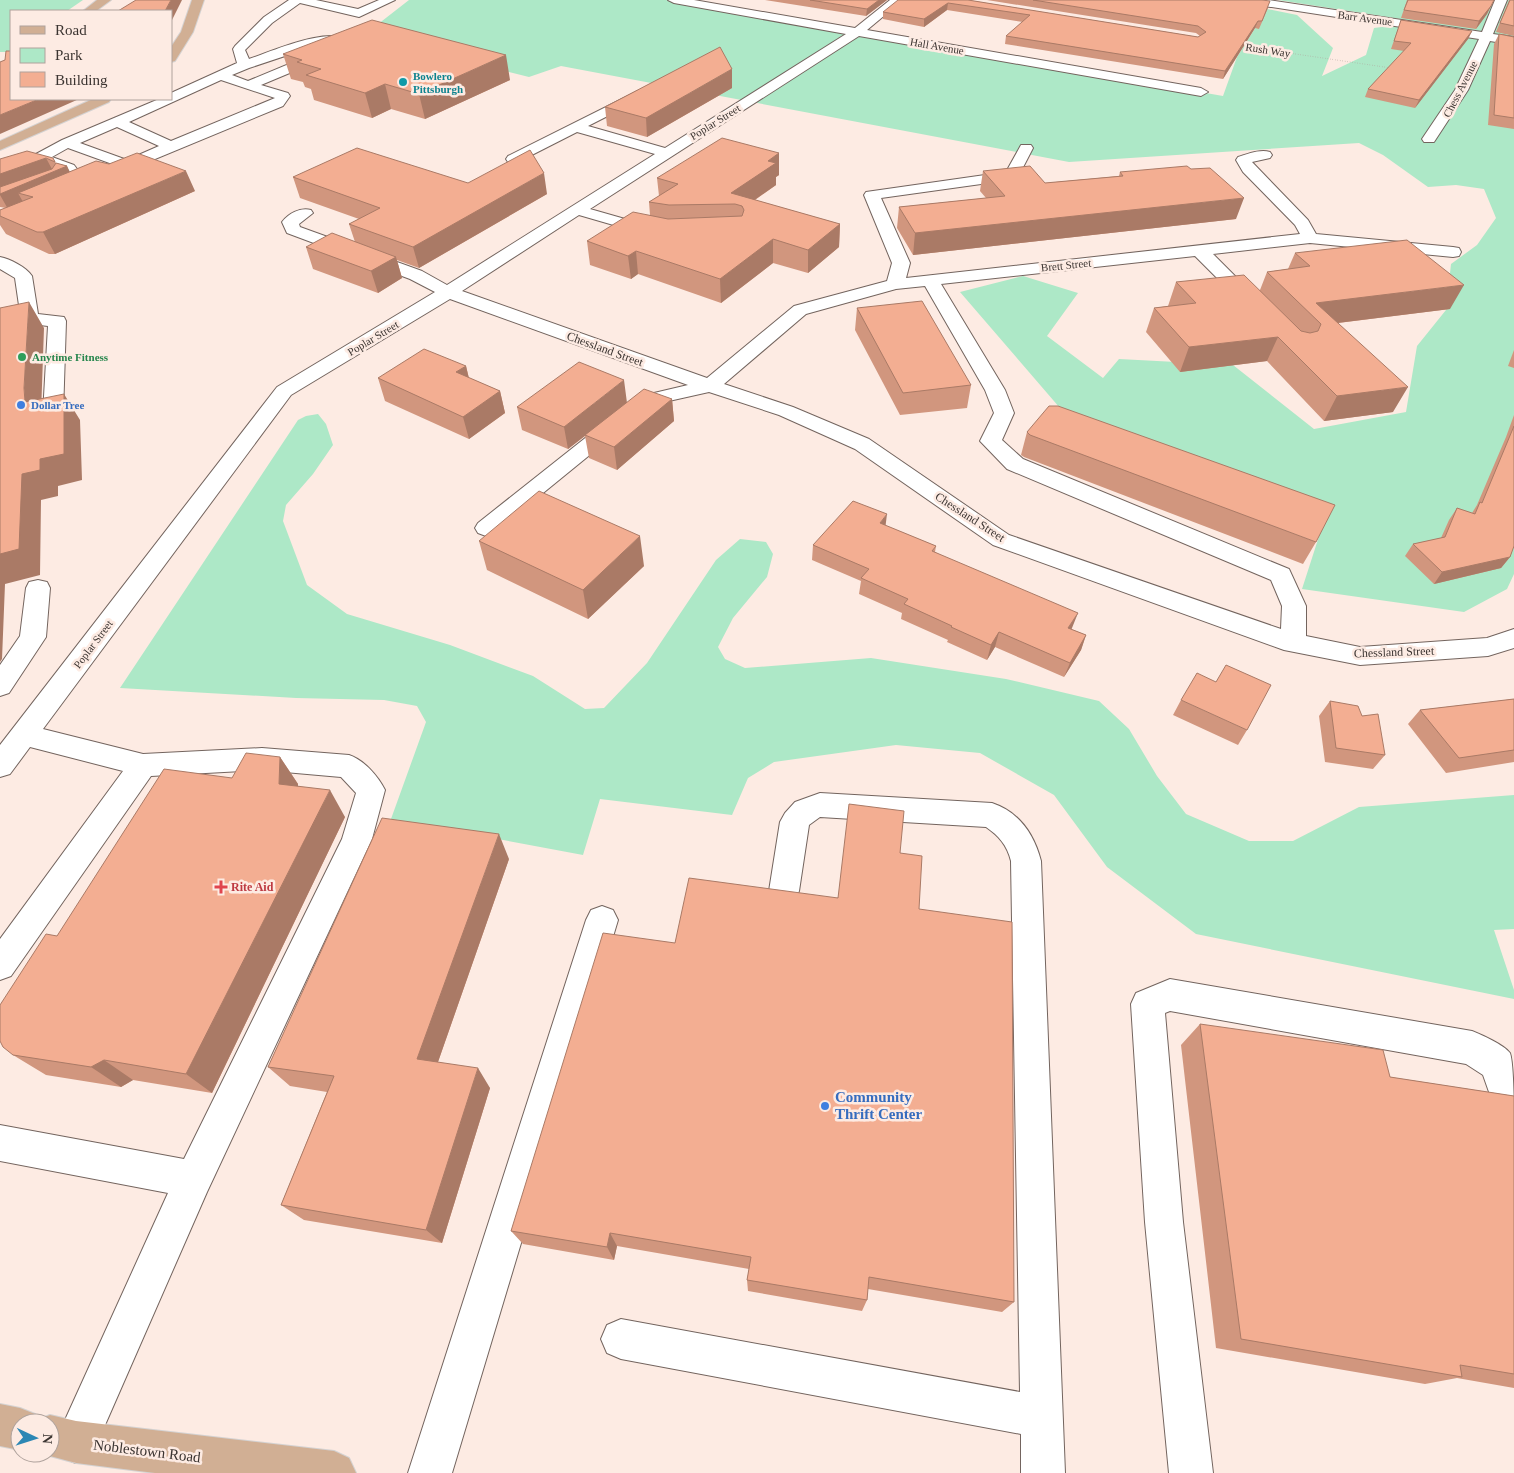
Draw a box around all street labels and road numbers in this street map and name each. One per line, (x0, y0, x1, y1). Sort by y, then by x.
street label: Barr Avenue (1337, 8, 1393, 28)
street label: Hall Avenue (909, 35, 965, 57)
street label: Rush Way (1245, 41, 1292, 60)
street label: Chess Avenue (1441, 59, 1479, 119)
street label: Poplar Street (688, 102, 742, 142)
street label: Brett Street (1040, 256, 1092, 274)
street label: Poplar Street (345, 318, 401, 358)
street label: Chessland Street (565, 329, 646, 370)
street label: Chessland Street (933, 489, 1008, 545)
street label: Poplar Street (71, 618, 115, 670)
street label: Chessland Street (1354, 644, 1435, 660)
street label: Noblestown Road (92, 1436, 202, 1466)

